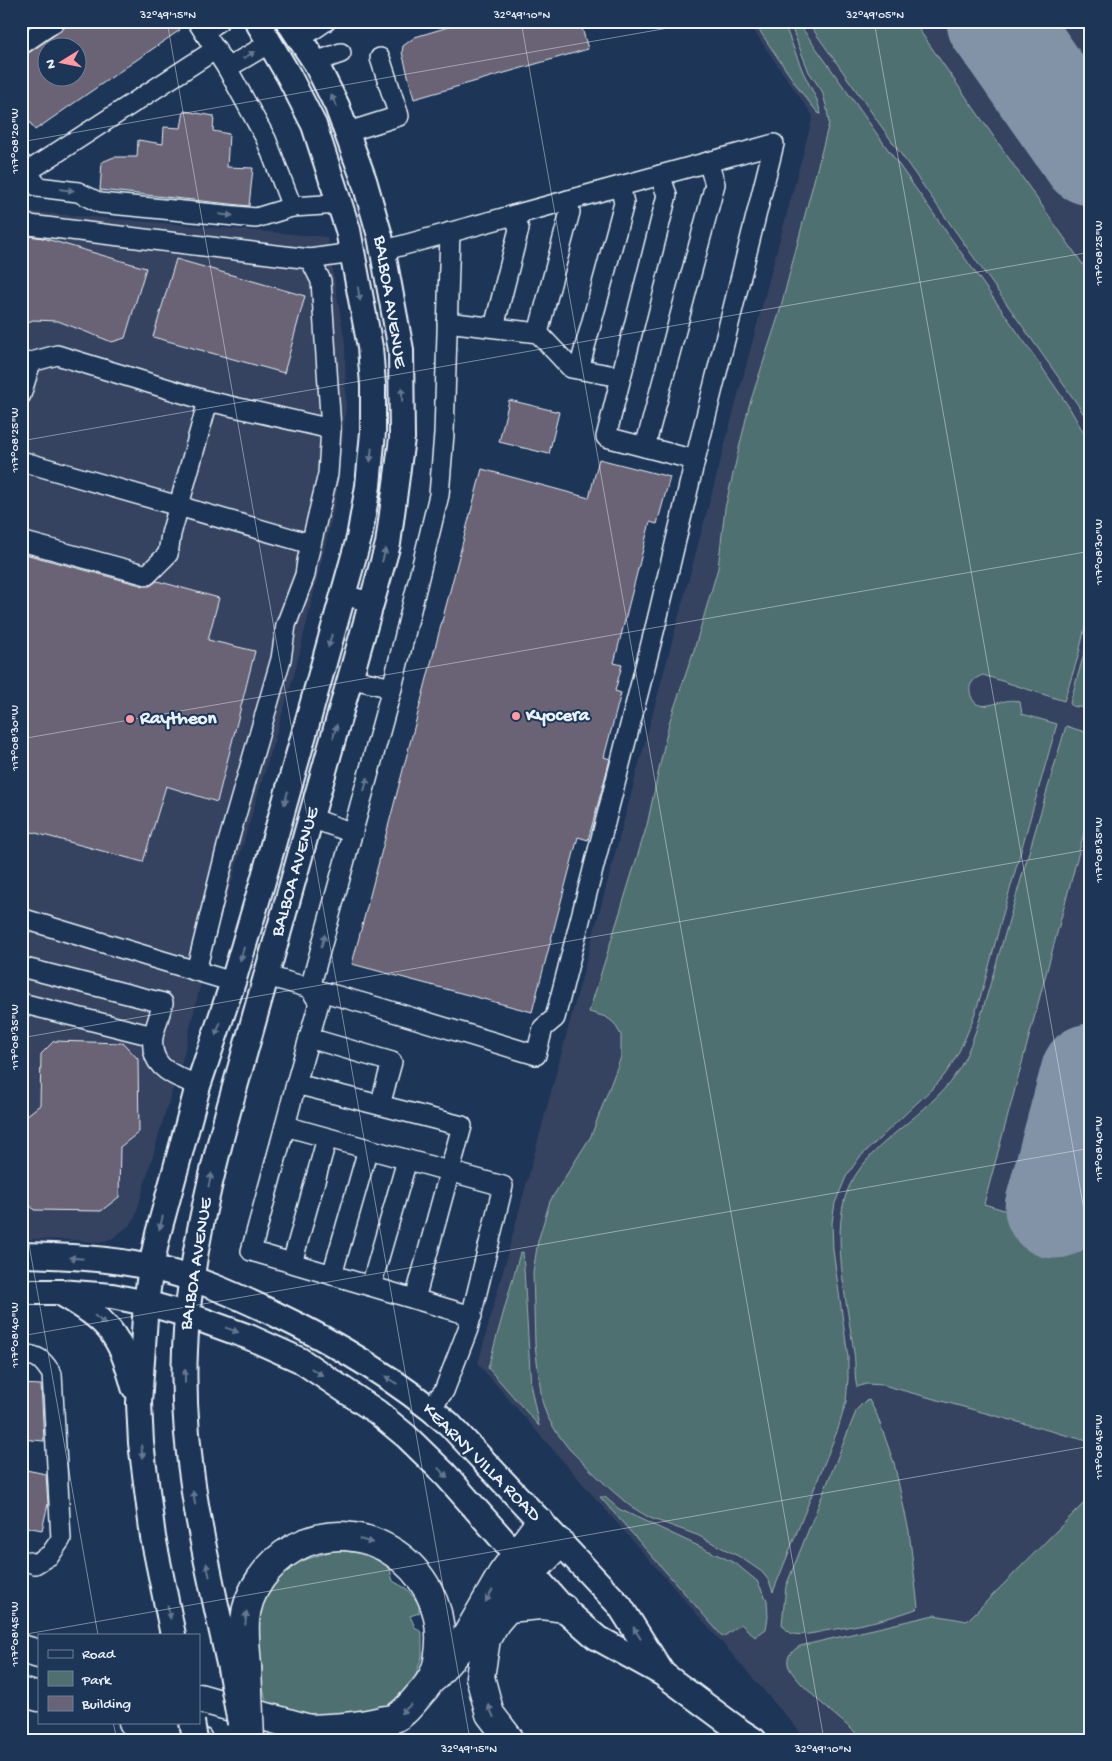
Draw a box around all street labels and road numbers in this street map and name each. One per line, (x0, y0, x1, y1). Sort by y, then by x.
street label: BALBOA AVENUE (367, 233, 411, 371)
street label: BALBOA AVENUE (266, 804, 326, 940)
street label: BALBOA AVENUE (175, 1195, 219, 1333)
street label: KEARNY VILLA ROAD (417, 1399, 546, 1528)

